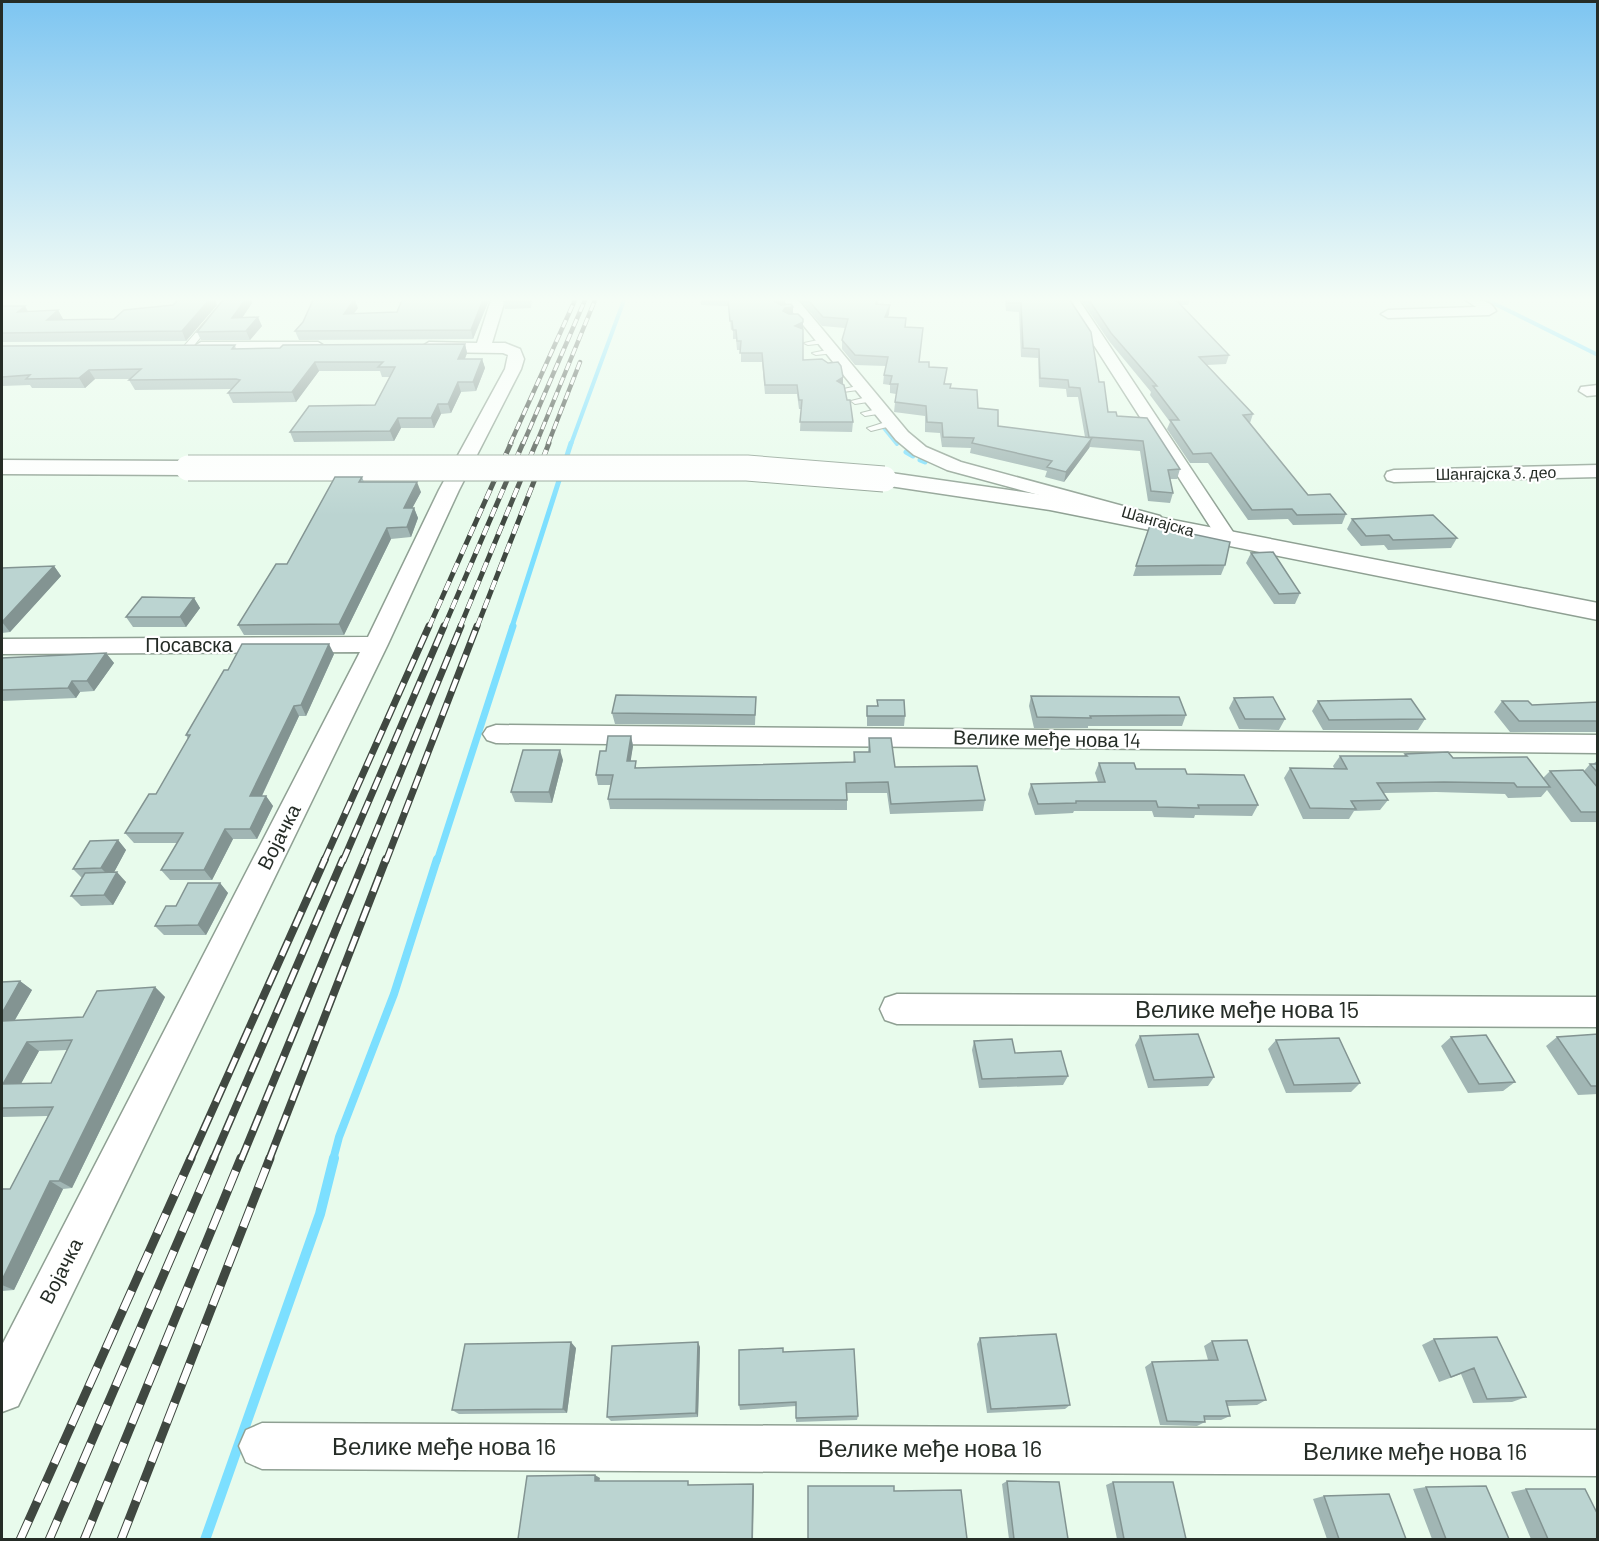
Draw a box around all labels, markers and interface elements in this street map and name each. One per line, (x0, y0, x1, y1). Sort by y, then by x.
street label: Шангајска 3. део (1435, 462, 1557, 483)
street label: Шангајска (1120, 501, 1197, 540)
street label: Посавска (145, 632, 234, 656)
street label: Велике међе нова 14 (953, 724, 1141, 752)
street label: Војачка (251, 799, 305, 873)
street label: Велике међе нова 15 (1135, 994, 1359, 1023)
street label: Војачка (33, 1233, 87, 1307)
street label: Велике међе нова 16 (332, 1431, 556, 1460)
street label: Велике међе нова 16 (818, 1433, 1042, 1462)
street label: Велике међе нова 16 (1303, 1436, 1527, 1465)

